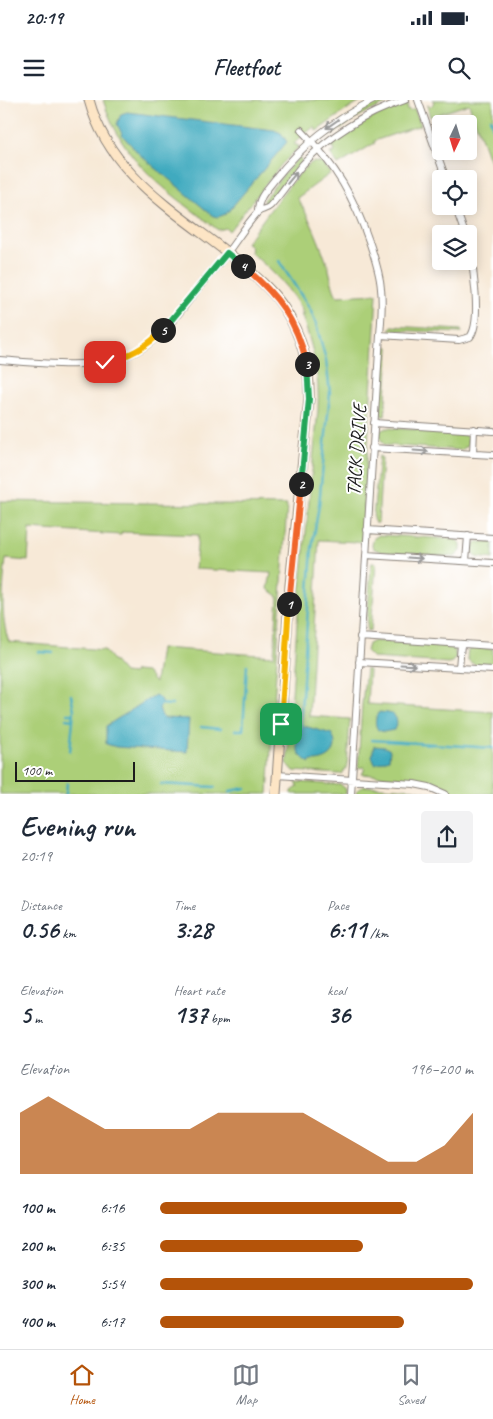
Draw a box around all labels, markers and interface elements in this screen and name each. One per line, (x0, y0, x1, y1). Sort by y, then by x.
text: 20:19 (25, 6, 63, 30)
icon: menu (20, 54, 48, 82)
text: Fleetfoot (213, 54, 280, 82)
icon: search (445, 54, 473, 82)
north arrow (432, 115, 478, 160)
map controls (432, 115, 477, 270)
one-way arrow (325, 119, 339, 130)
button: locate (432, 170, 477, 215)
one-way arrow (286, 172, 297, 185)
button: layers (432, 225, 477, 270)
pin: 4 (230, 254, 256, 278)
text: 4 (240, 258, 247, 275)
pin: 5 (150, 318, 176, 342)
text: 5 (160, 322, 167, 339)
pin (84, 341, 126, 383)
icon: check (91, 348, 119, 376)
pin: 3 (294, 352, 320, 376)
text: 3 (304, 356, 311, 373)
street label: TACK DRIVE (341, 400, 372, 497)
one-way arrow (413, 446, 429, 455)
pin: 2 (288, 472, 314, 496)
text: 2 (298, 476, 305, 493)
one-way arrow (406, 554, 422, 563)
pin: 1 (276, 592, 302, 616)
text: 1 (286, 596, 293, 613)
one-way arrow (399, 661, 415, 670)
pin (260, 703, 302, 745)
icon: arrive (267, 710, 295, 738)
scale bar (15, 759, 135, 782)
text: 100 m (22, 762, 52, 779)
text: Evening run (20, 809, 135, 844)
button: share (421, 811, 473, 863)
text: 20:19 (20, 846, 52, 866)
text: Distance (20, 897, 62, 914)
text: Time (174, 897, 195, 914)
text: Pace (327, 897, 349, 914)
text: 0.56 (20, 914, 59, 946)
text: 3:28 (174, 914, 212, 946)
text: 6:11 (327, 914, 367, 946)
text: km (59, 925, 76, 942)
text: /km (367, 925, 388, 942)
text: Elevation (20, 982, 63, 999)
text: Heart rate (174, 982, 225, 999)
text: kcal (327, 982, 346, 999)
text: 5 (20, 999, 31, 1031)
text: 137 (174, 999, 207, 1031)
text: 36 (327, 999, 350, 1031)
text: m (31, 1010, 42, 1027)
text: bpm (207, 1010, 230, 1027)
text: Elevation (20, 1059, 69, 1079)
text: 196–200 m (410, 1059, 473, 1079)
text: 100 m (20, 1198, 55, 1218)
text: 6:16 (100, 1198, 125, 1218)
text: 200 m (20, 1236, 55, 1256)
text: 6:35 (100, 1236, 125, 1256)
text: 300 m (20, 1274, 55, 1294)
text: 5:54 (100, 1274, 125, 1294)
text: 400 m (20, 1312, 55, 1332)
text: 6:17 (100, 1312, 125, 1332)
tab: Home (68, 1361, 96, 1408)
tab: Map (232, 1361, 260, 1408)
tab: Saved (397, 1361, 425, 1408)

